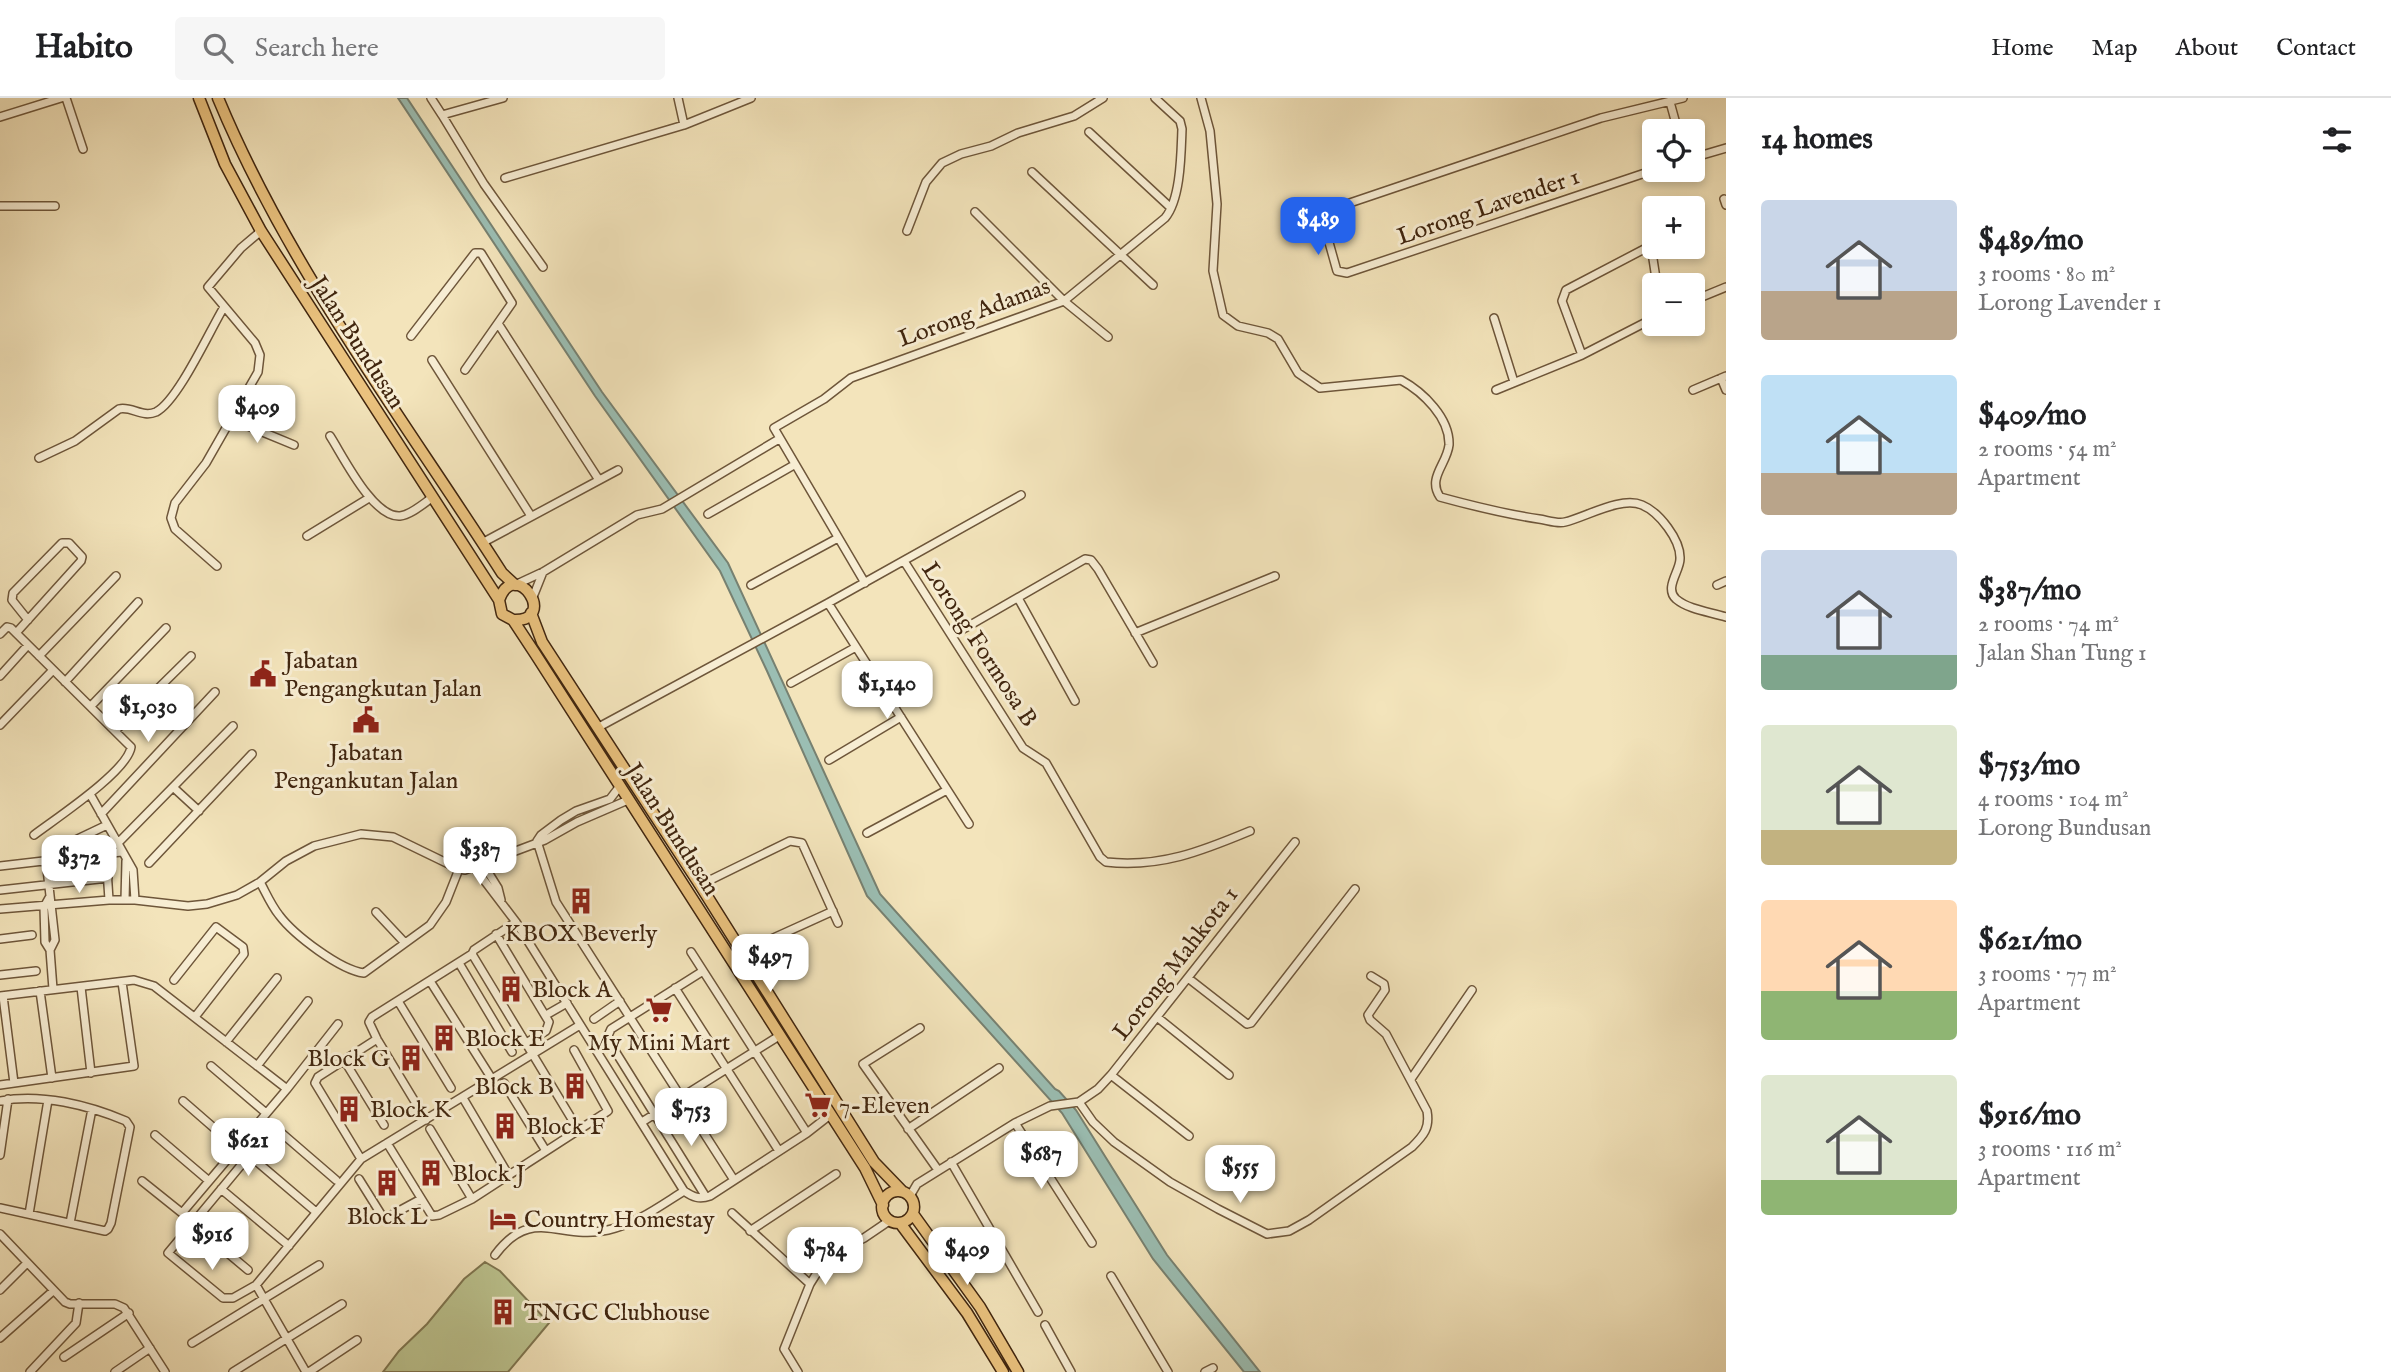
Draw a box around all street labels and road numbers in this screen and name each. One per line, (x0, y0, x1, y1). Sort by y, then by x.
street label: Lorong Lavender 1 (1393, 162, 1584, 253)
street label: Jalan Bundusan (301, 268, 411, 415)
street label: Lorong Adamas (894, 272, 1055, 355)
street label: Lorong Formosa B (914, 556, 1044, 733)
street label: Jalan Bundusan (616, 755, 726, 902)
street label: Lorong Mahkota 1 (1106, 881, 1246, 1047)

